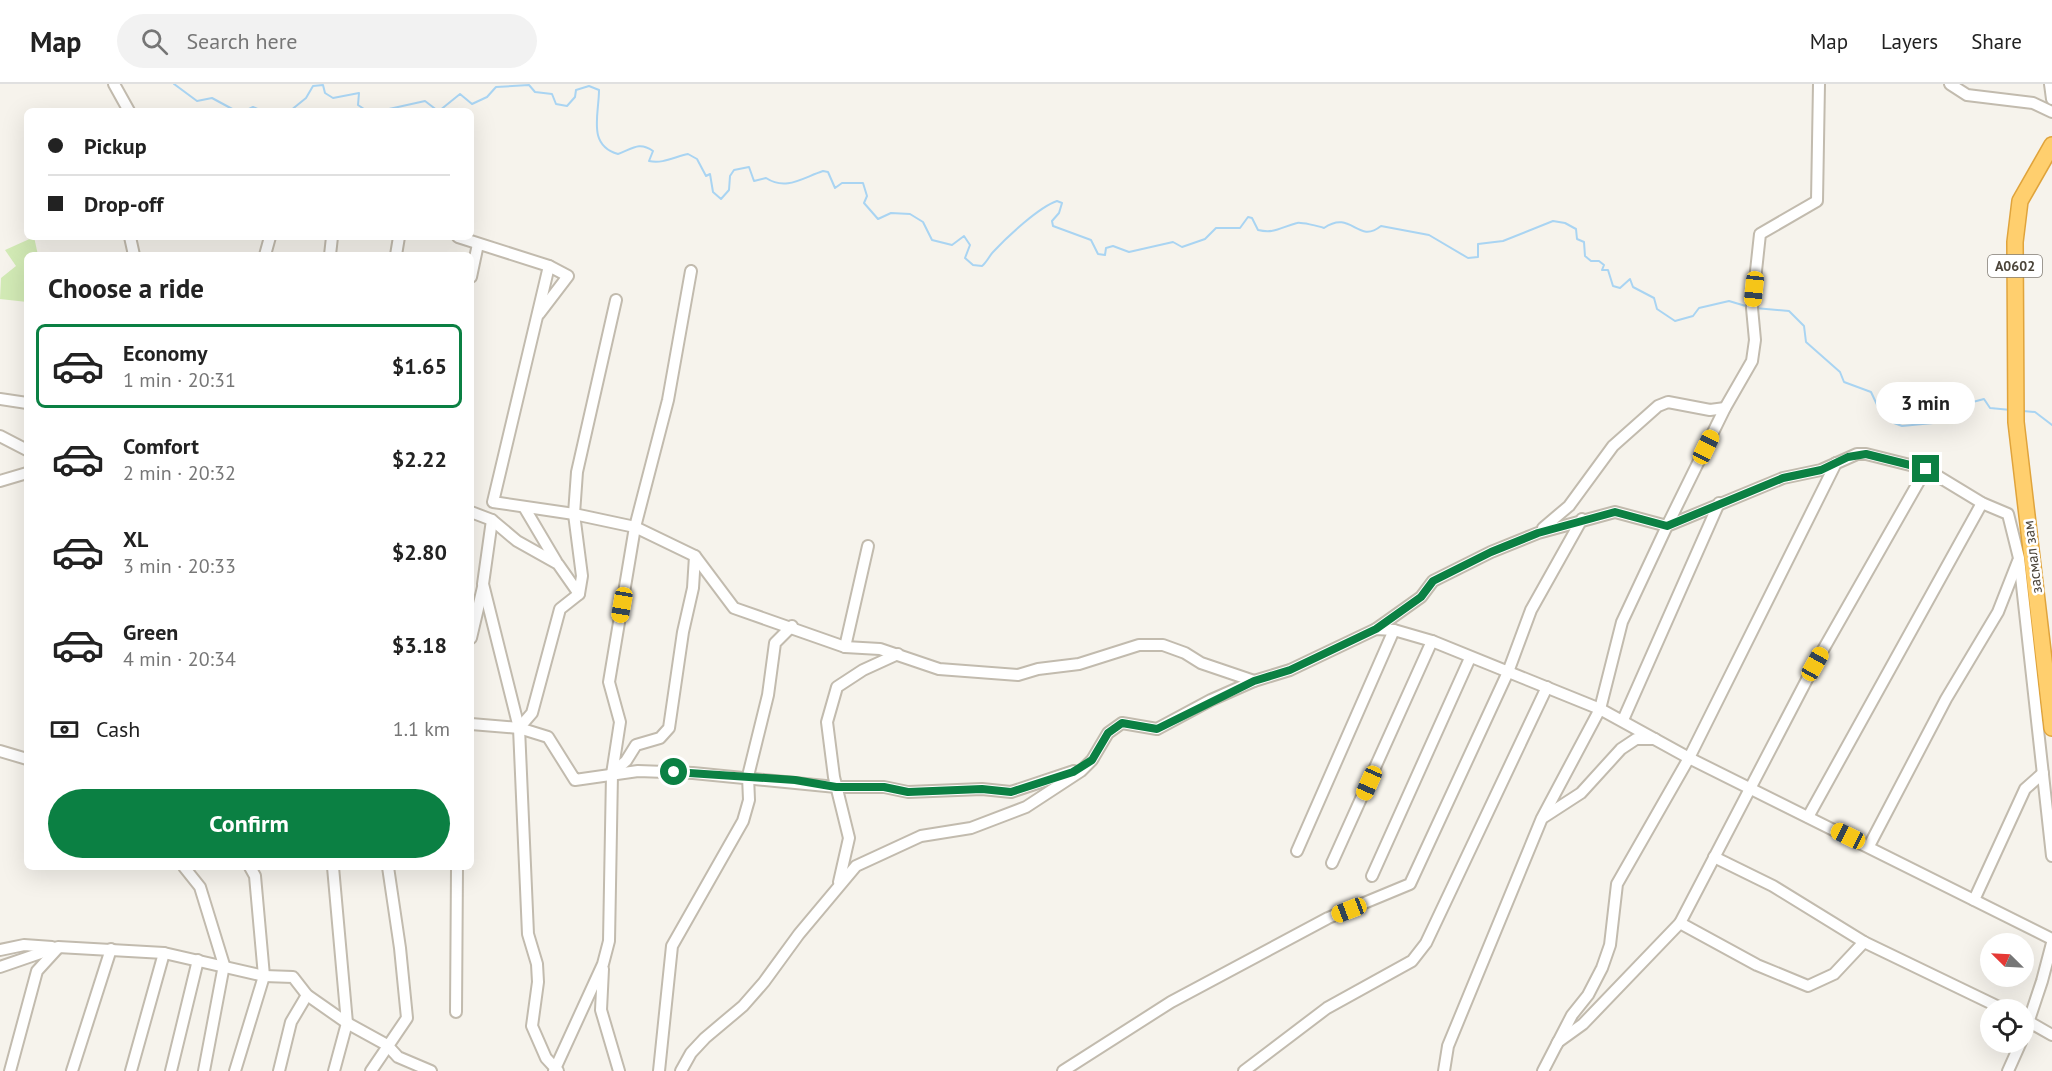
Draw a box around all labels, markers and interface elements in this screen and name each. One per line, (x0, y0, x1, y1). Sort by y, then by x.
search box (117, 14, 537, 68)
text: Map (30, 23, 81, 60)
icon: search (138, 25, 171, 58)
text: Search here (186, 27, 297, 55)
text: Map (1810, 28, 1848, 55)
text: Layers (1881, 28, 1938, 55)
text: Share (1971, 28, 2022, 55)
text: Pickup (84, 132, 147, 160)
text: Drop-off (84, 190, 163, 218)
road number: A0602 (1988, 255, 2042, 277)
car (1743, 270, 1765, 308)
text: Choose a ride (48, 271, 204, 305)
icon: car (51, 339, 105, 393)
text: Economy (123, 339, 207, 367)
text: $1.65 (392, 352, 447, 380)
text: 1 min · 20:31 (123, 367, 236, 393)
callout: 3 min (1876, 382, 1976, 424)
text: 3 min (1901, 390, 1950, 416)
car (1690, 427, 1722, 467)
icon: car (51, 432, 105, 486)
text: Comfort (123, 432, 199, 460)
text: $2.22 (392, 445, 447, 473)
route end (1912, 455, 1939, 482)
text: 2 min · 20:32 (123, 460, 236, 486)
street label: засмал зам (2018, 520, 2046, 594)
icon: car (51, 525, 105, 579)
text: XL (123, 525, 148, 553)
text: $2.80 (392, 538, 447, 566)
text: 3 min · 20:33 (123, 553, 236, 579)
car (610, 586, 634, 624)
icon: car (51, 618, 105, 672)
text: Green (123, 618, 178, 646)
text: $3.18 (392, 631, 447, 659)
car (1798, 644, 1832, 684)
text: 4 min · 20:34 (123, 646, 236, 672)
icon: cash (48, 713, 81, 746)
text: Cash (96, 715, 140, 743)
text: 1.1 km (393, 716, 450, 742)
route start (660, 758, 687, 785)
car (1353, 763, 1385, 803)
button: Confirm (48, 789, 450, 858)
car (1828, 820, 1868, 852)
car (1329, 895, 1369, 925)
north arrow (1980, 933, 2034, 987)
map controls (1980, 933, 2034, 1053)
button: locate (1980, 999, 2034, 1053)

